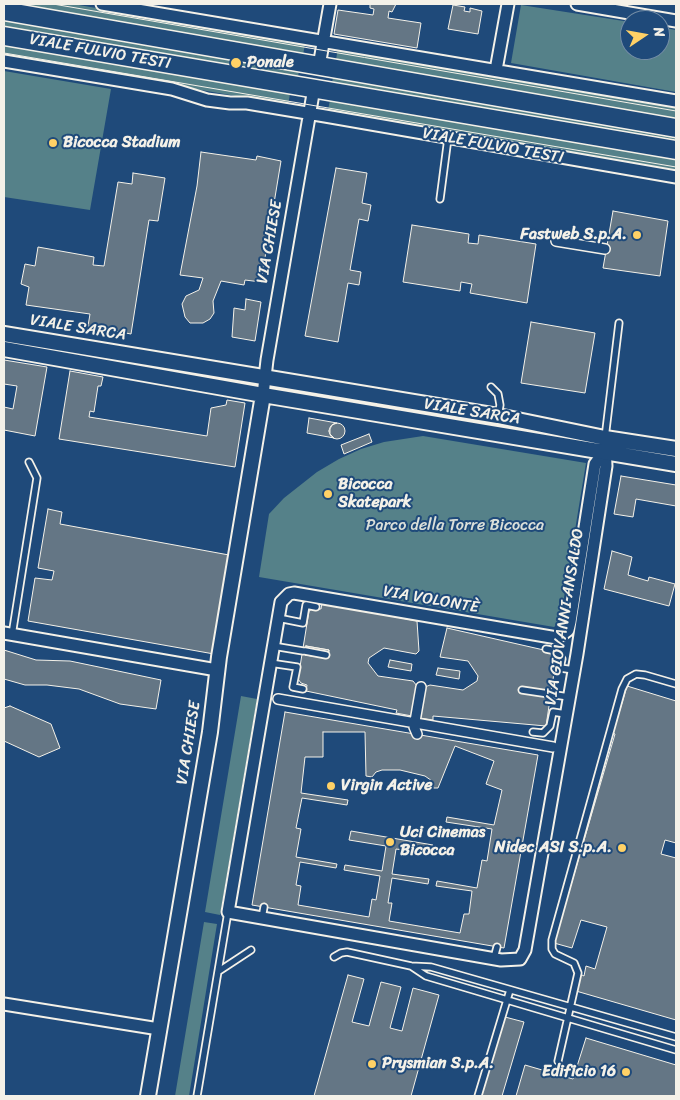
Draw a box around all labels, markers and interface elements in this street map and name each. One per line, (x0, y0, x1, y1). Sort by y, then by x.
north arrow (620, 10, 670, 60)
text: N (646, 25, 672, 39)
street label: VIALE FULVIO TESTI (28, 30, 172, 74)
place label: Ponale (247, 53, 294, 73)
marker: Ponale (229, 56, 243, 70)
street label: VIALE FULVIO TESTI (421, 124, 565, 168)
place label: Bicocca Stadium (63, 133, 181, 153)
marker: Bicocca Stadium (47, 137, 59, 149)
street label: VIA CHIESE (253, 199, 287, 285)
place label: Fastweb S.p.A. (520, 225, 627, 245)
marker: Fastweb S.p.A. (631, 229, 643, 241)
street label: VIALE SARCA (29, 311, 127, 345)
street label: VIALE SARCA (423, 395, 521, 429)
place label: Bicocca Skatepark (338, 475, 411, 513)
marker: Bicocca Skatepark (322, 488, 334, 500)
park label: Parco della Torre Bicocca (366, 516, 544, 536)
street label: VIA GIOVANNI ANSALDO (542, 527, 588, 707)
street label: VIA VOLONTÈ (382, 582, 480, 618)
street label: VIA CHIESE (173, 700, 205, 786)
place label: Virgin Active (341, 776, 432, 796)
marker: Virgin Active (325, 780, 337, 792)
place label: Uci Cinemas Bicocca (400, 823, 485, 861)
marker: Uci Cinemas Bicocca (384, 836, 396, 848)
place label: Nidec ASI S.p.A. (495, 838, 612, 858)
marker: Nidec ASI S.p.A. (616, 842, 628, 854)
place label: Prysmian S.p.A. (382, 1054, 494, 1074)
marker: Prysmian S.p.A. (366, 1058, 378, 1070)
place label: Edificio 16 (542, 1062, 616, 1082)
marker: Edificio 16 (620, 1066, 632, 1078)

